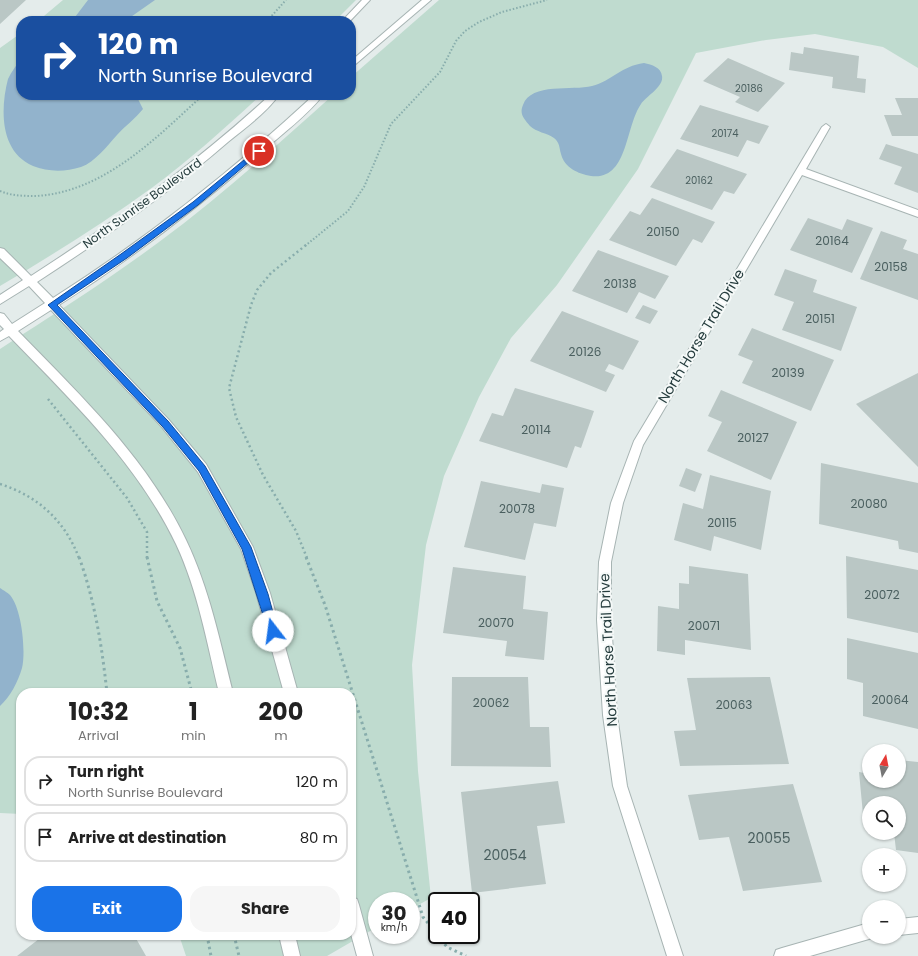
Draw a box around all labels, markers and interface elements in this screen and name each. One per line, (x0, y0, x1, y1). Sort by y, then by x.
text: 120 m (98, 25, 178, 64)
icon: right (32, 32, 84, 84)
text: North Sunrise Boulevard (98, 63, 313, 88)
house number: 20186 (735, 81, 763, 96)
house number: 20174 (712, 126, 738, 141)
pin (242, 134, 276, 168)
icon: arrive (248, 140, 270, 162)
street label: North Sunrise Boulevard (79, 154, 205, 252)
house number: 20162 (685, 173, 713, 188)
house number: 20150 (646, 223, 680, 240)
house number: 20164 (815, 232, 849, 249)
house number: 20158 (874, 258, 908, 275)
street label: North Horse Trail Drive (653, 265, 749, 407)
house number: 20138 (604, 275, 636, 292)
house number: 20151 (805, 310, 835, 327)
house number: 20126 (569, 343, 601, 360)
house number: 20139 (772, 364, 804, 381)
house number: 20114 (521, 421, 551, 438)
house number: 20127 (737, 429, 769, 446)
house number: 20080 (850, 495, 888, 512)
house number: 20078 (499, 500, 535, 517)
house number: 20115 (707, 514, 737, 531)
street label: North Horse Trail Drive (594, 573, 622, 727)
house number: 20072 (864, 586, 900, 603)
position arrow (252, 610, 294, 652)
house number: 20070 (478, 614, 514, 631)
house number: 20071 (688, 617, 720, 634)
house number: 20064 (871, 691, 909, 708)
house number: 20062 (473, 694, 509, 711)
text: 10:32 (69, 695, 128, 728)
text: 1 (189, 695, 198, 728)
text: 200 (258, 695, 303, 728)
house number: 20063 (716, 696, 752, 713)
text: Arrival (78, 726, 119, 745)
text: min (181, 726, 206, 745)
text: m (274, 726, 288, 745)
north arrow (862, 744, 906, 788)
map controls (862, 744, 906, 944)
text: Turn right (68, 761, 144, 782)
icon: right (34, 770, 56, 792)
text: 120 m (296, 771, 338, 792)
text: North Sunrise Boulevard (68, 783, 223, 802)
button: search (862, 796, 906, 840)
icon: arrive (34, 826, 56, 848)
text: Arrive at destination (68, 827, 226, 848)
text: 80 m (300, 827, 338, 848)
house number: 20055 (747, 828, 791, 848)
house number: 20054 (483, 845, 527, 865)
button: + (862, 848, 906, 892)
button: Exit (32, 886, 182, 932)
button: Share (190, 886, 340, 932)
speed limit sign: 40 (428, 892, 480, 944)
text: 30 (381, 899, 407, 927)
button: − (862, 900, 906, 944)
text: km/h (381, 920, 407, 935)

